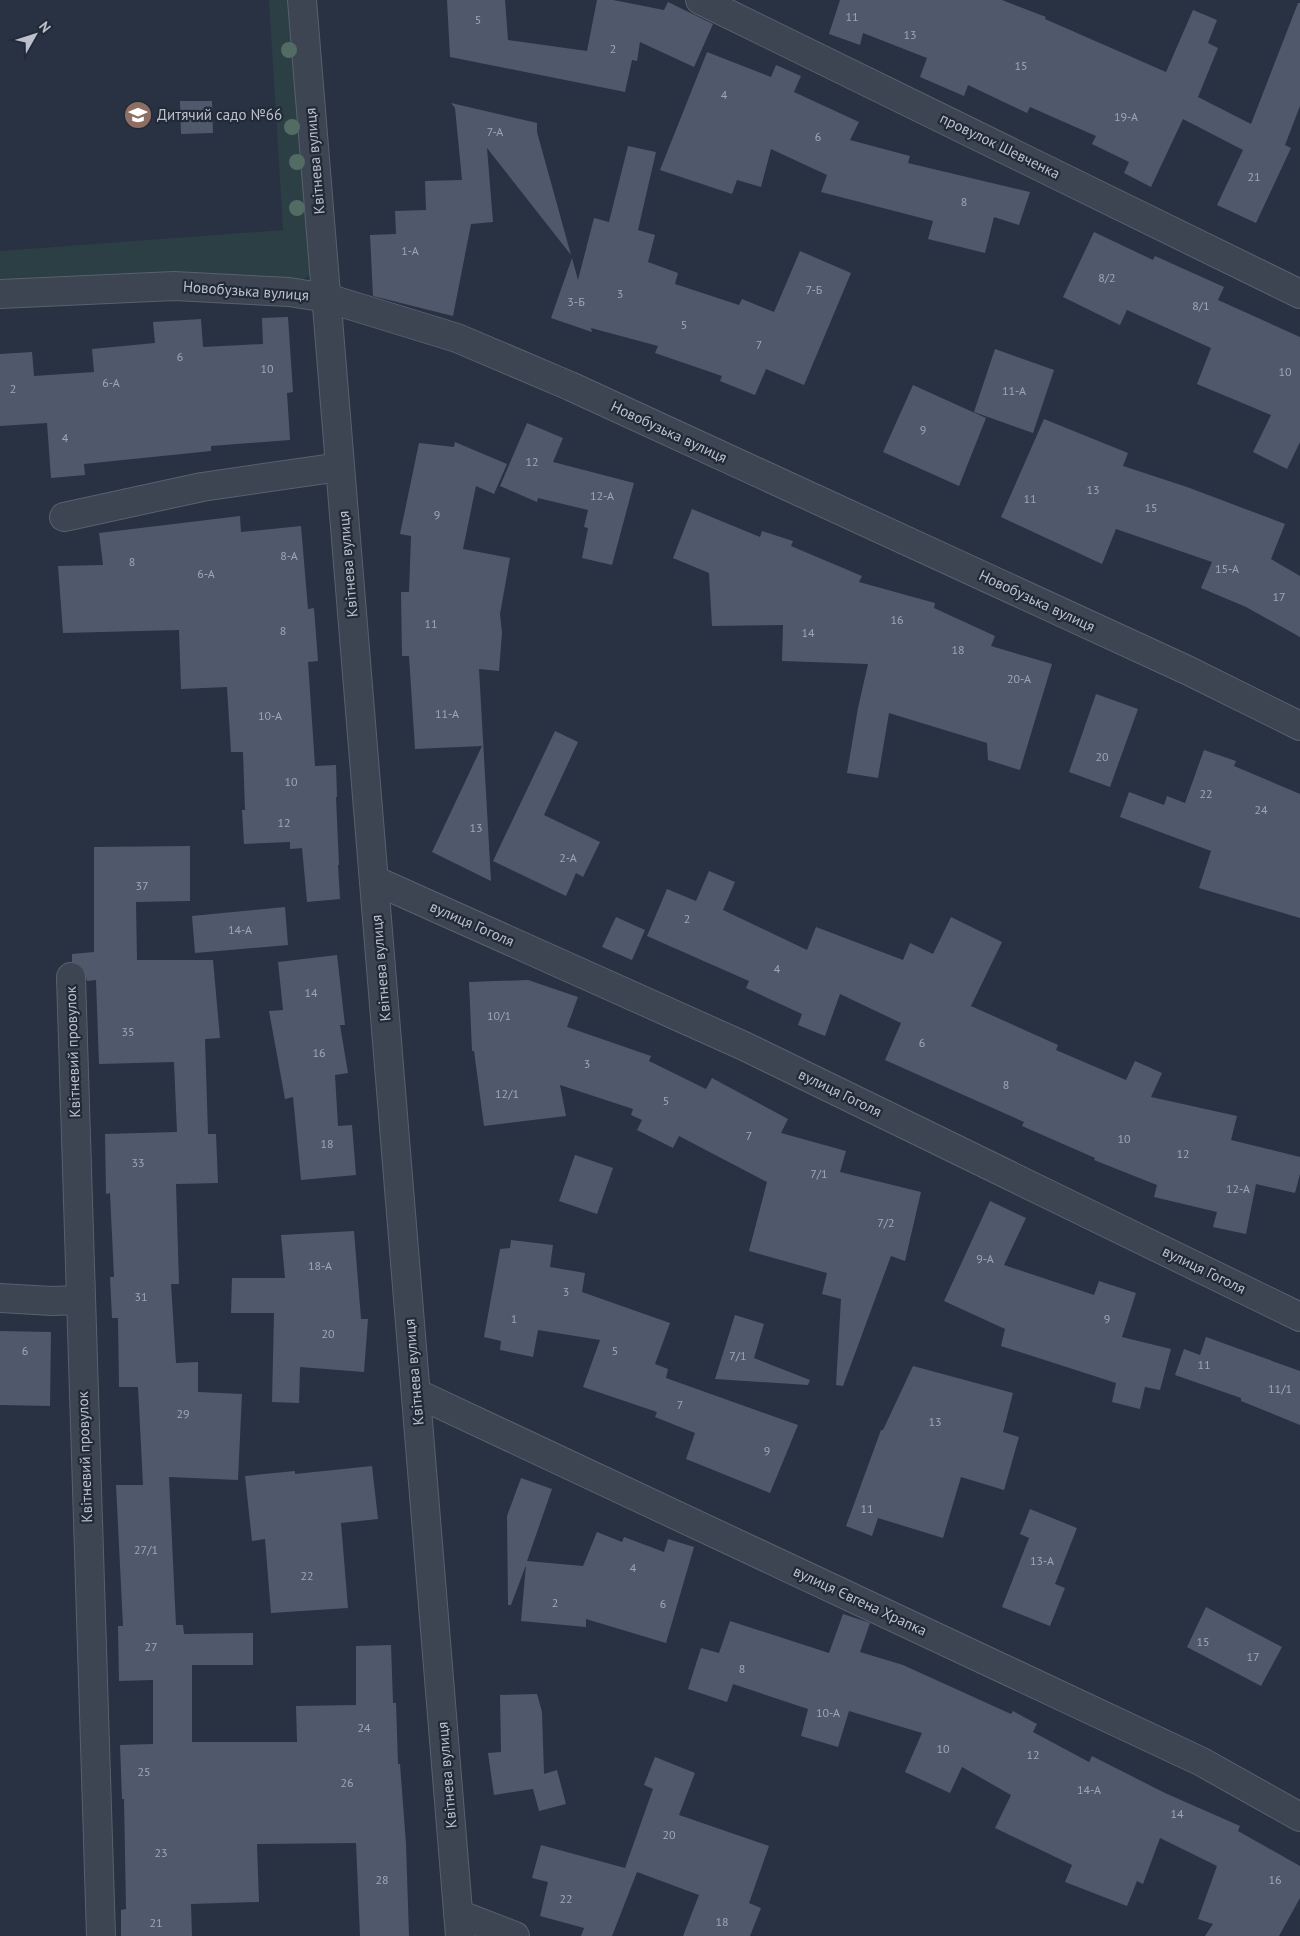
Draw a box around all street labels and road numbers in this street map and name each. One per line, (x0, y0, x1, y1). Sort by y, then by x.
street label: Квітнева вулиця (300, 107, 329, 215)
street label: провулок Шевченка (937, 108, 1063, 183)
street label: Новобузька вулиця (183, 277, 310, 304)
street label: Новобузька вулиця (608, 396, 730, 467)
street label: Квітнева вулиця (333, 510, 362, 618)
street label: Новобузька вулиця (976, 565, 1098, 636)
street label: вулиця Гоголя (427, 897, 517, 951)
street label: Квітнева вулиця (366, 914, 395, 1022)
street label: Квітневий провулок (61, 985, 84, 1118)
street label: вулиця Гоголя (795, 1064, 885, 1121)
street label: вулиця Гоголя (1159, 1241, 1249, 1298)
street label: Квітнева вулиця (399, 1318, 428, 1426)
street label: Квітневий провулок (73, 1390, 96, 1523)
street label: вулиця Євгена Храпка (790, 1561, 930, 1640)
street label: Квітнева вулиця (432, 1721, 461, 1829)

